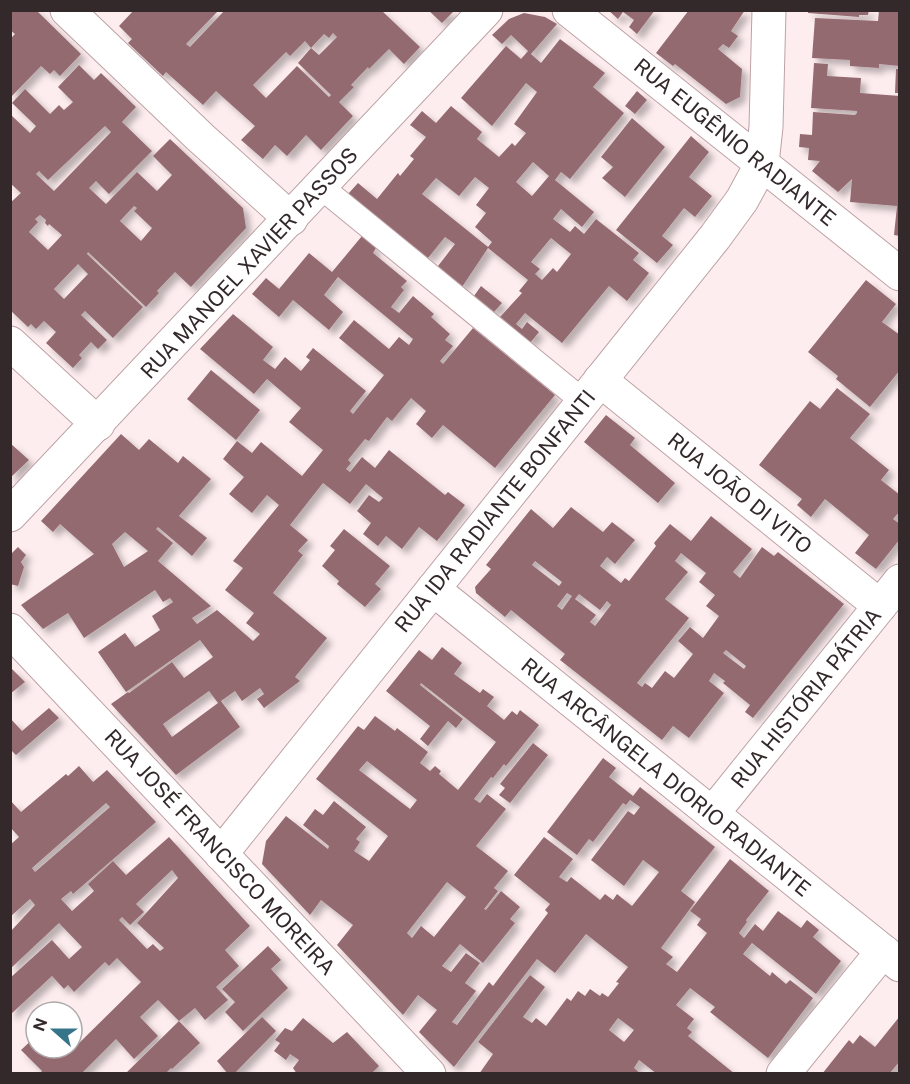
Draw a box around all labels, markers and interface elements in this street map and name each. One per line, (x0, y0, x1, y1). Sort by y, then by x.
street label: RUA EUGÊNIO RADIANTE (629, 53, 841, 231)
street label: RUA MANOEL XAVIER PASSOS (135, 142, 363, 384)
street label: RUA IDA RADIANTE BONFANTI (390, 385, 600, 637)
street label: RUA JOÃO DI VITO (663, 427, 817, 559)
street label: RUA HISTÓRIA PÁTRIA (726, 603, 886, 793)
street label: RUA ARCÂNGELA DIORIO RADIANTE (516, 652, 816, 902)
street label: RUA JOSÉ FRANCISCO MOREIRA (99, 724, 341, 980)
north arrow (24, 1000, 84, 1060)
text: N (29, 1016, 52, 1034)

